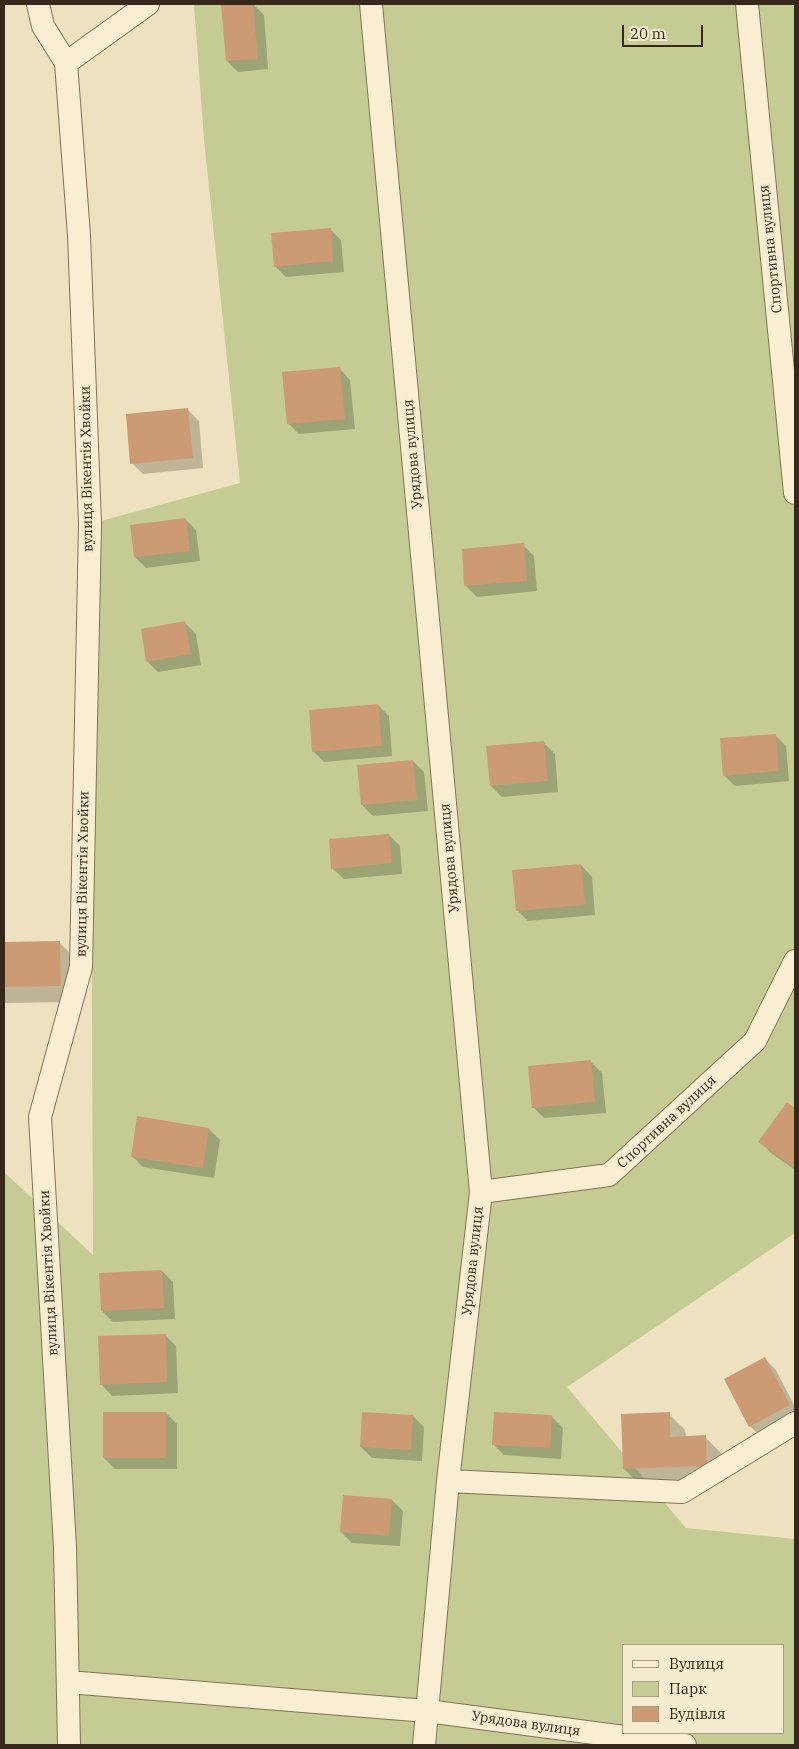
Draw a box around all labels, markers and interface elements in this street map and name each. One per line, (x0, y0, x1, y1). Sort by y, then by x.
scale bar (624, 15, 705, 47)
text: 20 m (630, 24, 666, 43)
street label: Спортивна вулиця (756, 184, 786, 314)
street label: вулиця Вікентія Хвойки (77, 386, 97, 552)
street label: Урядова вулиця (400, 399, 426, 509)
street label: вулиця Вікентія Хвойки (73, 791, 93, 957)
street label: Урядова вулиця (437, 803, 463, 913)
street label: Спортивна вулиця (614, 1072, 720, 1172)
street label: вулиця Вікентія Хвойки (36, 1189, 62, 1357)
street label: Урядова вулиця (459, 1205, 487, 1317)
legend (622, 1644, 784, 1734)
text: Вулиця (669, 1654, 724, 1673)
text: Парк (669, 1679, 707, 1698)
text: Будівля (669, 1704, 726, 1723)
street label: Урядова вулиця (470, 1708, 582, 1740)

